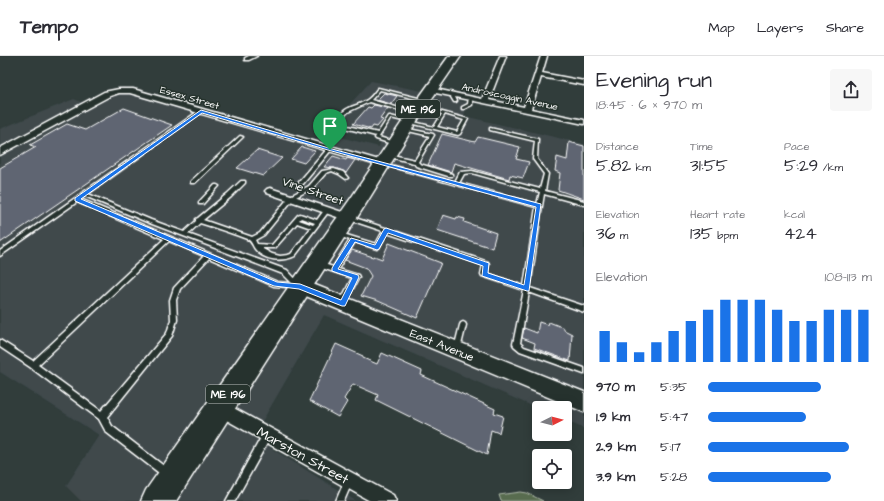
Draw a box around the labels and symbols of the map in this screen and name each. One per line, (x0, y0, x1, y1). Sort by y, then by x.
street label: Androscoggin Avenue (460, 80, 560, 115)
street label: Essex Street (159, 83, 221, 113)
road number: ME 196 (396, 100, 440, 118)
pin (313, 109, 347, 150)
street label: Vine Street (280, 173, 346, 210)
street label: East Avenue (407, 325, 477, 366)
road number: ME 196 (206, 385, 250, 403)
north arrow (532, 401, 572, 441)
street label: Marston Street (253, 422, 353, 490)

